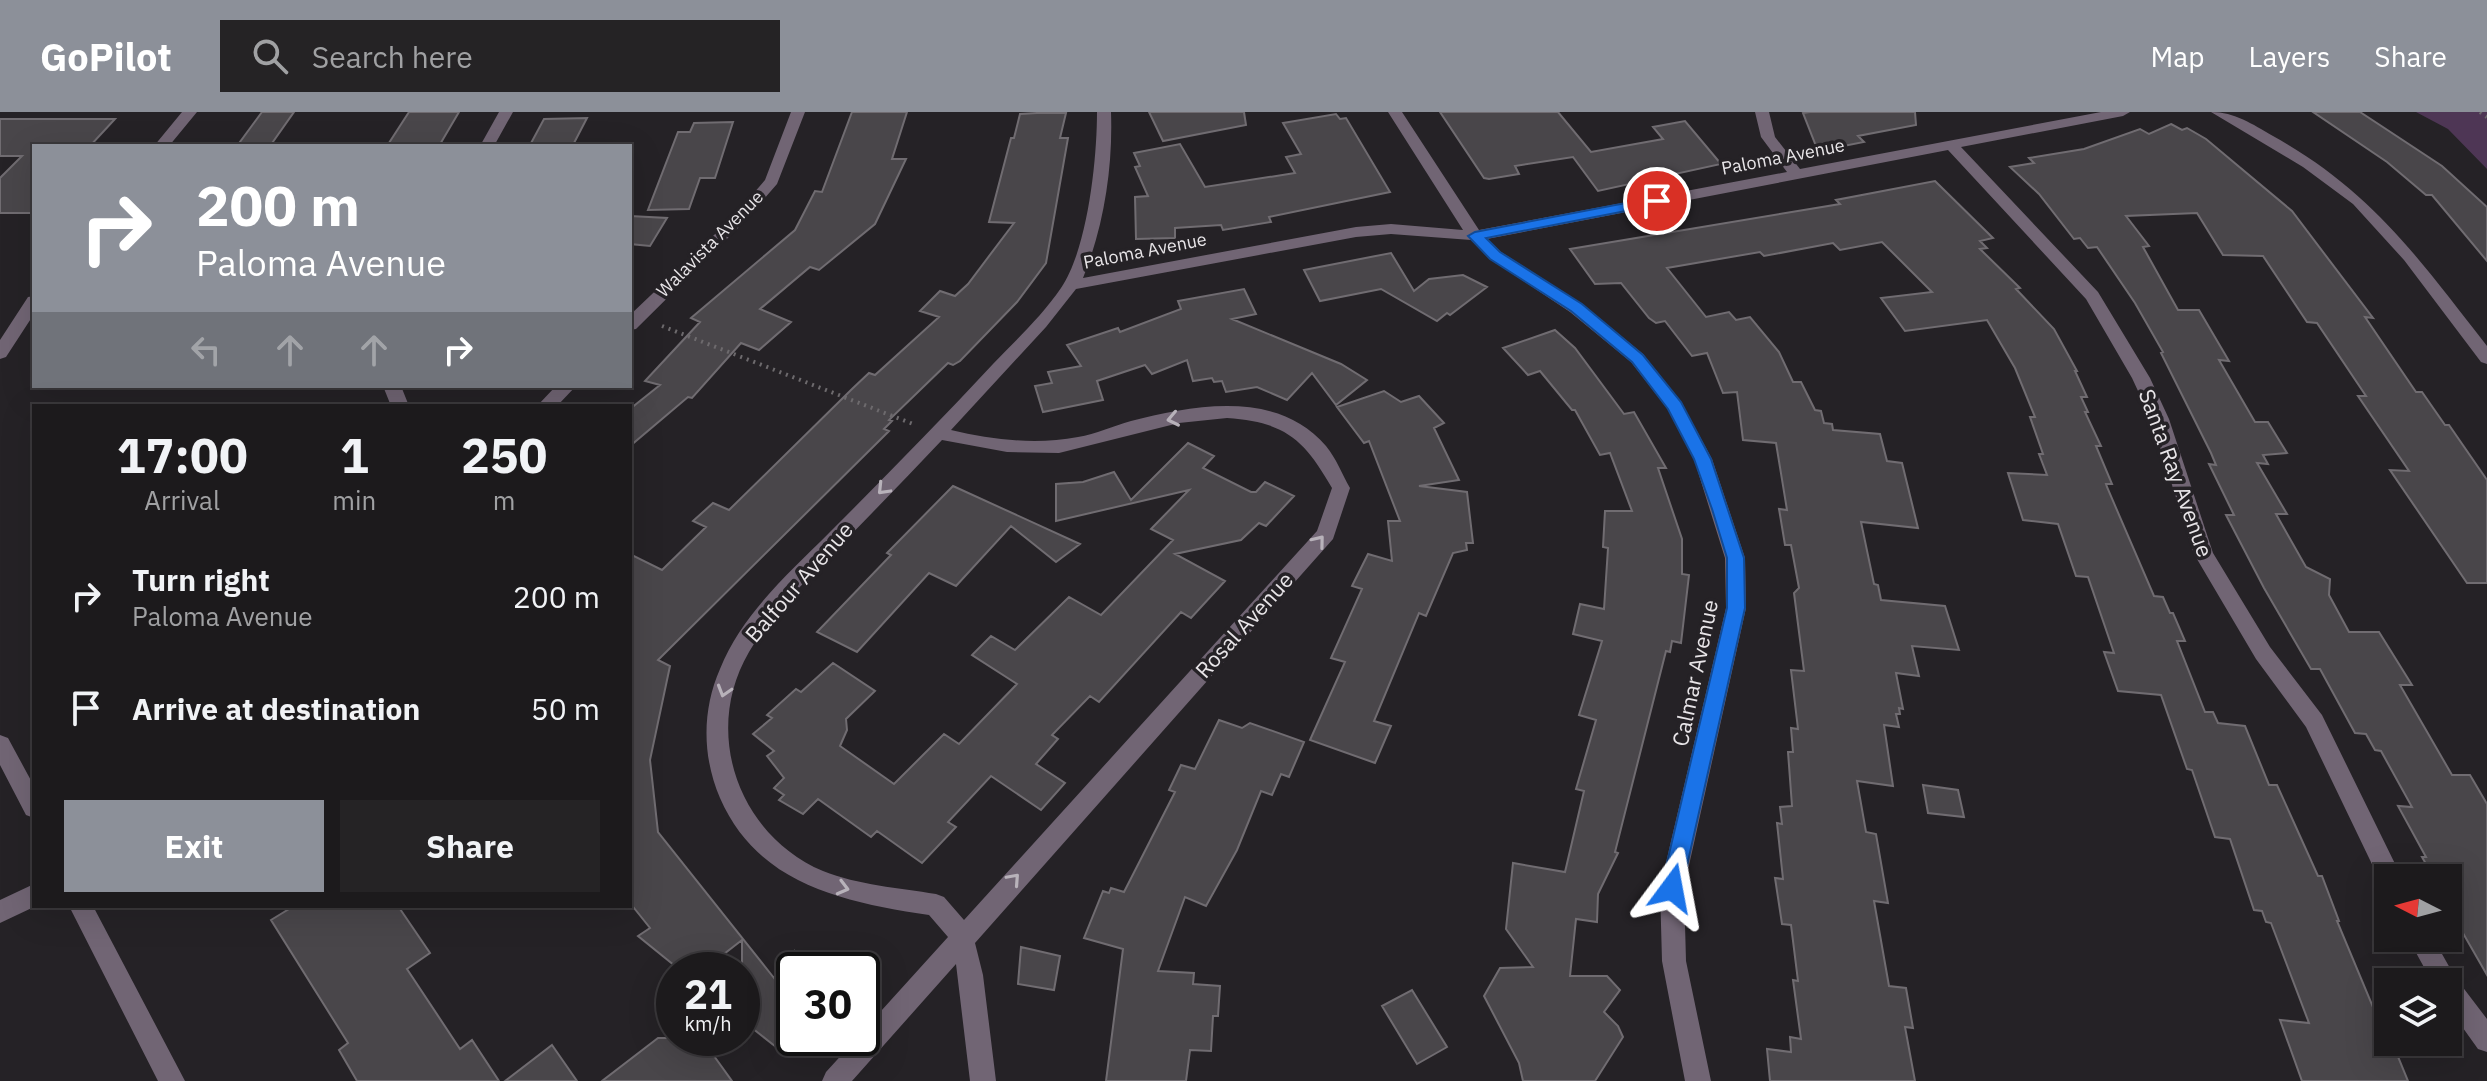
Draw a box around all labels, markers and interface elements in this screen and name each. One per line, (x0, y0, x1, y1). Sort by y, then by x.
search box (220, 20, 780, 92)
text: GoPilot (40, 32, 172, 81)
icon: search (248, 34, 292, 78)
text: Search here (312, 37, 473, 76)
text: Map (2150, 38, 2204, 75)
text: Layers (2248, 38, 2330, 75)
text: Share (2374, 38, 2447, 75)
street label: Paloma Avenue (1719, 133, 1847, 180)
pin (1623, 167, 1691, 235)
text: 200 m (196, 169, 360, 241)
icon: right (64, 176, 168, 280)
icon: arrive (1635, 179, 1679, 223)
street label: Walavista Avenue (651, 185, 768, 302)
street label: Paloma Avenue (1081, 227, 1209, 274)
text: Paloma Avenue (196, 239, 446, 286)
icon: left (184, 328, 228, 372)
icon: ahead (268, 328, 312, 372)
icon: ahead (352, 328, 396, 372)
icon: right (436, 328, 480, 372)
street label: Santa Ray Avenue (2133, 385, 2220, 561)
one-way arrow (1167, 410, 1180, 427)
text: 17:00 (117, 424, 248, 486)
text: 1 (340, 424, 369, 486)
text: 250 (461, 424, 547, 486)
one-way arrow (878, 480, 892, 494)
text: Arrival (144, 483, 220, 517)
text: min (332, 483, 376, 517)
text: m (493, 483, 515, 517)
street label: Balfour Avenue (738, 515, 859, 648)
one-way arrow (1309, 535, 1323, 550)
text: Turn right (132, 560, 270, 599)
street label: Rosal Avenue (1188, 565, 1299, 684)
icon: right (64, 574, 108, 618)
text: 200 m (513, 577, 600, 616)
street label: Calmar Avenue (1665, 597, 1724, 749)
text: Paloma Avenue (132, 599, 313, 633)
one-way arrow (717, 684, 733, 697)
icon: arrive (64, 686, 108, 730)
text: Arrive at destination (132, 689, 420, 728)
text: 50 m (531, 689, 600, 728)
button: Exit (64, 800, 324, 892)
button: Share (340, 800, 600, 892)
position arrow (1630, 846, 1714, 930)
north arrow (2374, 864, 2462, 952)
map controls (2374, 864, 2462, 1056)
one-way arrow (1004, 874, 1019, 889)
one-way arrow (835, 879, 849, 896)
speed limit sign: 30 (776, 952, 880, 1056)
text: 21 (684, 968, 732, 1020)
button: layers (2374, 968, 2462, 1056)
text: km/h (684, 1010, 732, 1037)

